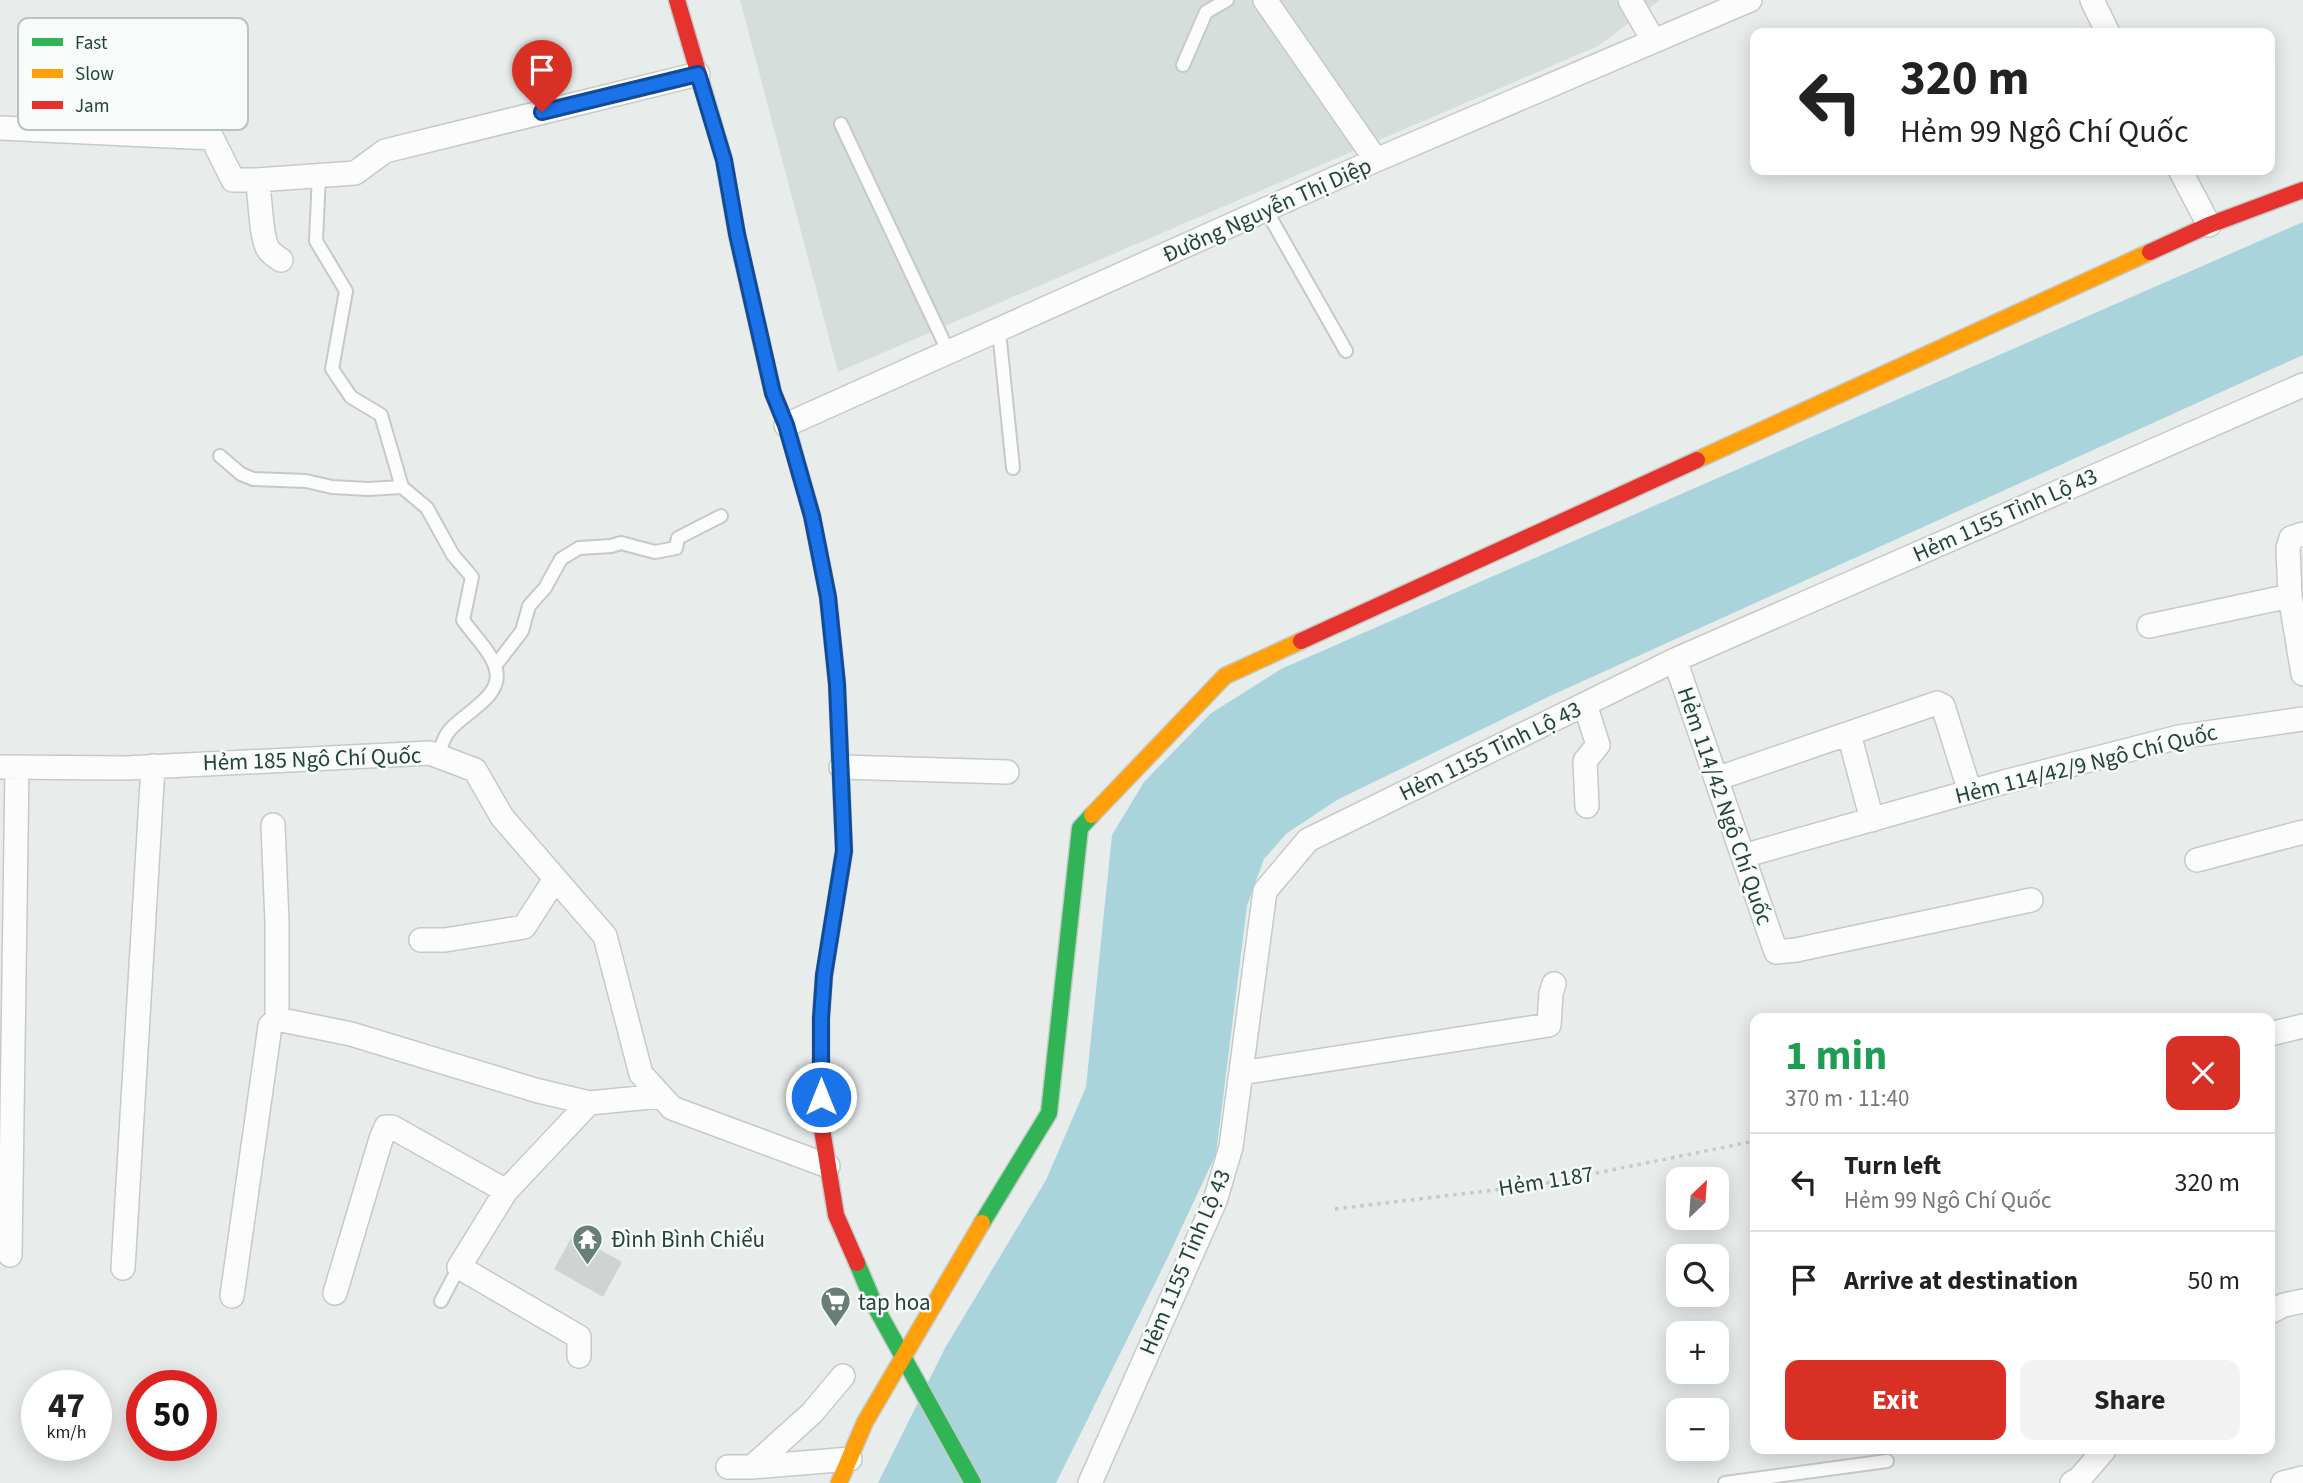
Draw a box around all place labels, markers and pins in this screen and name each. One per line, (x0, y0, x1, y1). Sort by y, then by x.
pin (512, 40, 572, 112)
temple icon: Đình Bình Chiểu (571, 1222, 605, 1266)
place label: Đình Bình Chiểu (611, 1223, 765, 1256)
supermarket icon: tap hoa (818, 1285, 852, 1329)
place label: tap hoa (858, 1286, 931, 1319)

